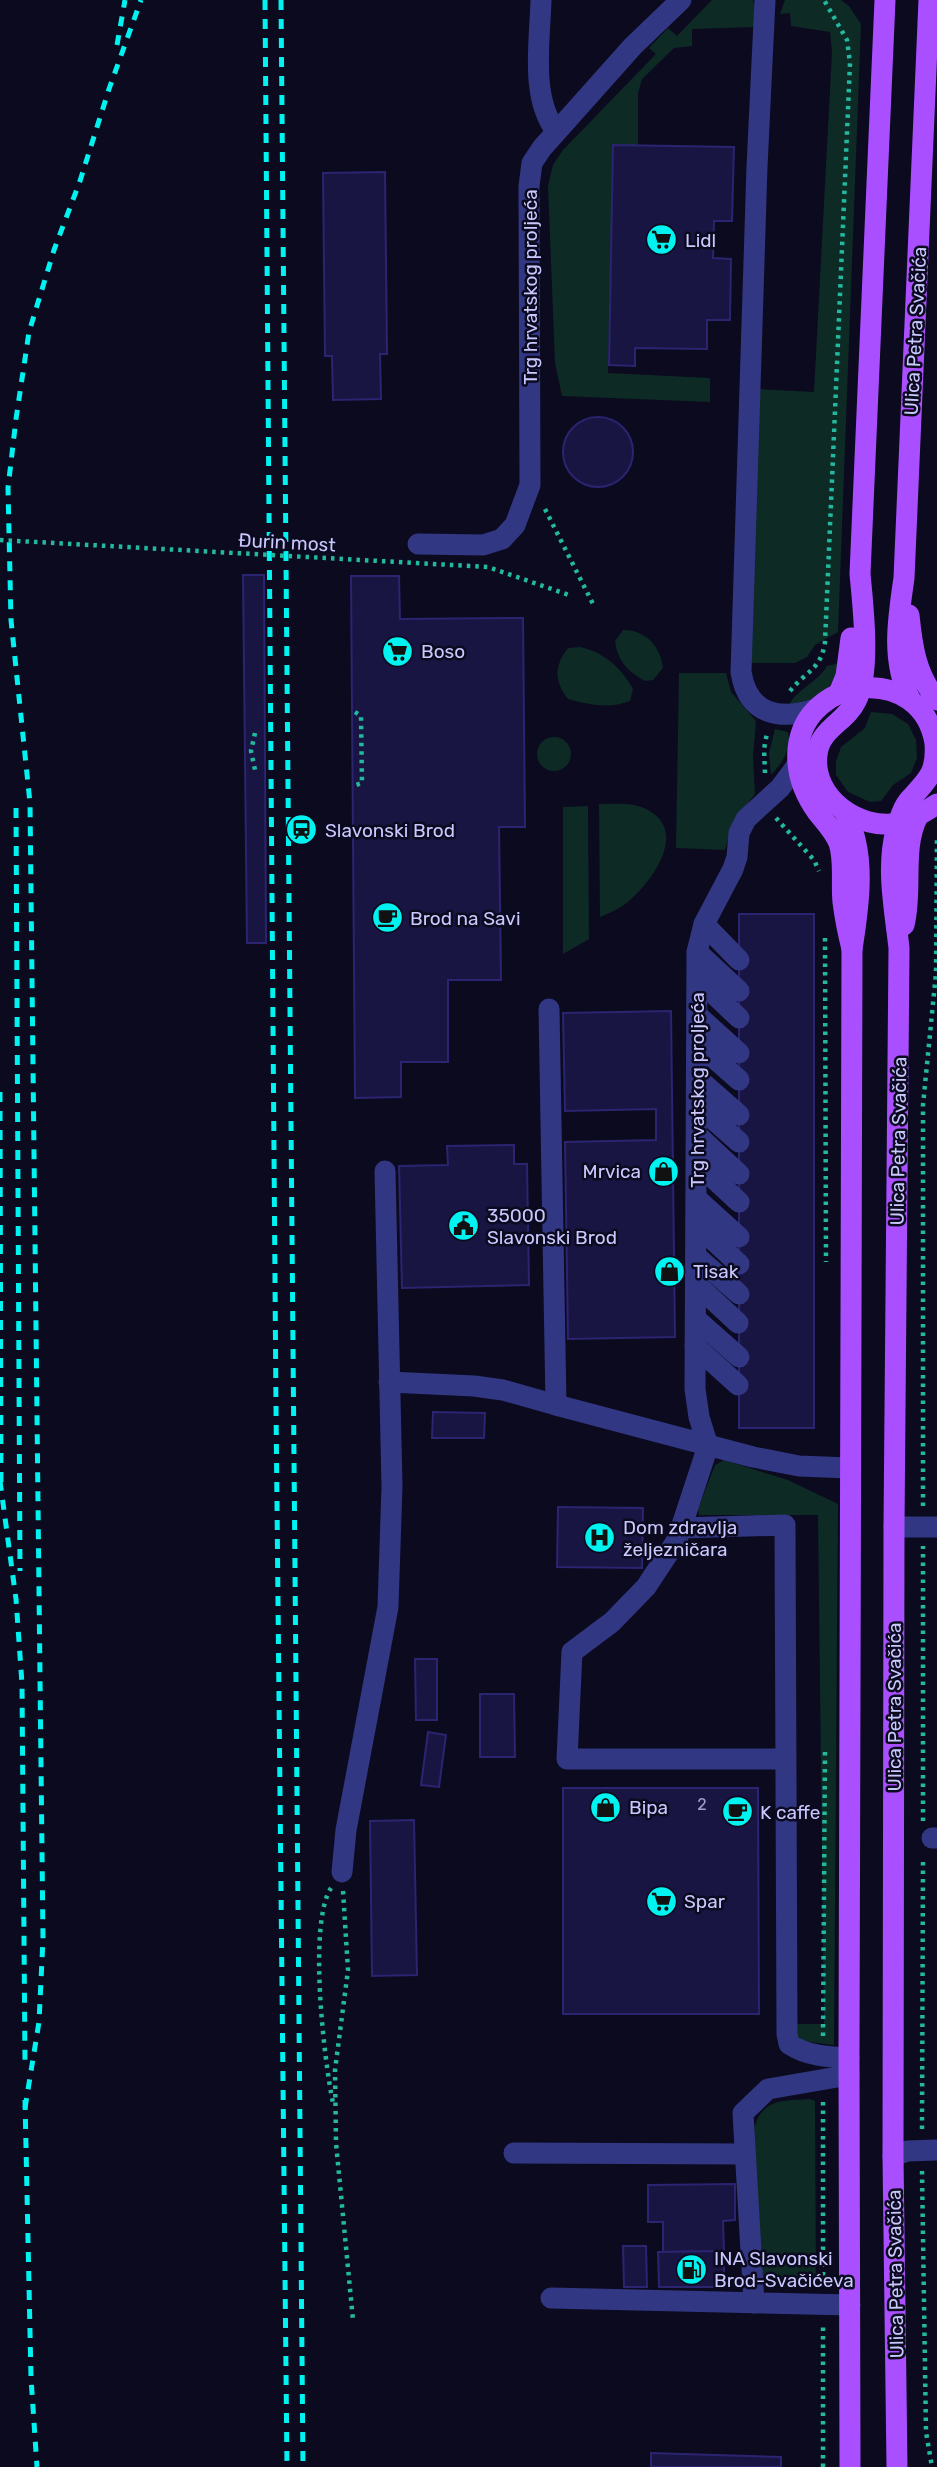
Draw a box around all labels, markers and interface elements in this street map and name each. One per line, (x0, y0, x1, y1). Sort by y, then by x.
street label: Trg hrvatskog proljeća (519, 189, 542, 385)
supermarket icon: Lidl (645, 223, 679, 257)
place label: Lidl (685, 229, 716, 252)
street label: Ulica Petra Svačića (900, 246, 931, 416)
street label: Đurin most (238, 528, 337, 557)
supermarket icon: Boso (381, 634, 415, 668)
place label: Boso (421, 640, 465, 663)
station icon: Slavonski Brod (285, 813, 319, 847)
place label: Slavonski Brod (325, 819, 455, 842)
cafe icon: Brod na Savi (370, 901, 404, 935)
place label: Brod na Savi (410, 907, 521, 930)
street label: Trg hrvatskog proljeća (686, 992, 709, 1188)
street label: Ulica Petra Svačića (886, 1056, 911, 1226)
shop icon: Mrvica (647, 1154, 681, 1188)
place label: Mrvica (583, 1160, 641, 1183)
place label: 35000 Slavonski Brod (487, 1204, 617, 1249)
public building icon: 35000 Slavonski Brod (447, 1209, 481, 1243)
shop icon: Tisak (653, 1254, 687, 1288)
place label: Tisak (693, 1260, 739, 1283)
place label: Dom zdravlja željezničara (623, 1516, 737, 1561)
hospital icon: Dom zdravlja željezničara (583, 1521, 617, 1555)
street label: Ulica Petra Svačića (883, 1623, 906, 1791)
shop icon: Bipa (589, 1790, 623, 1824)
house number: 2 (697, 1795, 707, 1814)
cafe icon: K caffe (720, 1795, 754, 1829)
place label: Bipa (629, 1796, 668, 1819)
place label: K caffe (760, 1801, 820, 1824)
supermarket icon: Spar (644, 1884, 678, 1918)
place label: Spar (684, 1890, 726, 1913)
street label: Ulica Petra Svačića (883, 2189, 908, 2359)
place label: INA Slavonski Brod-Svačićeva (714, 2247, 854, 2292)
fuel station icon: INA Slavonski Brod-Svačićeva (674, 2252, 708, 2286)

